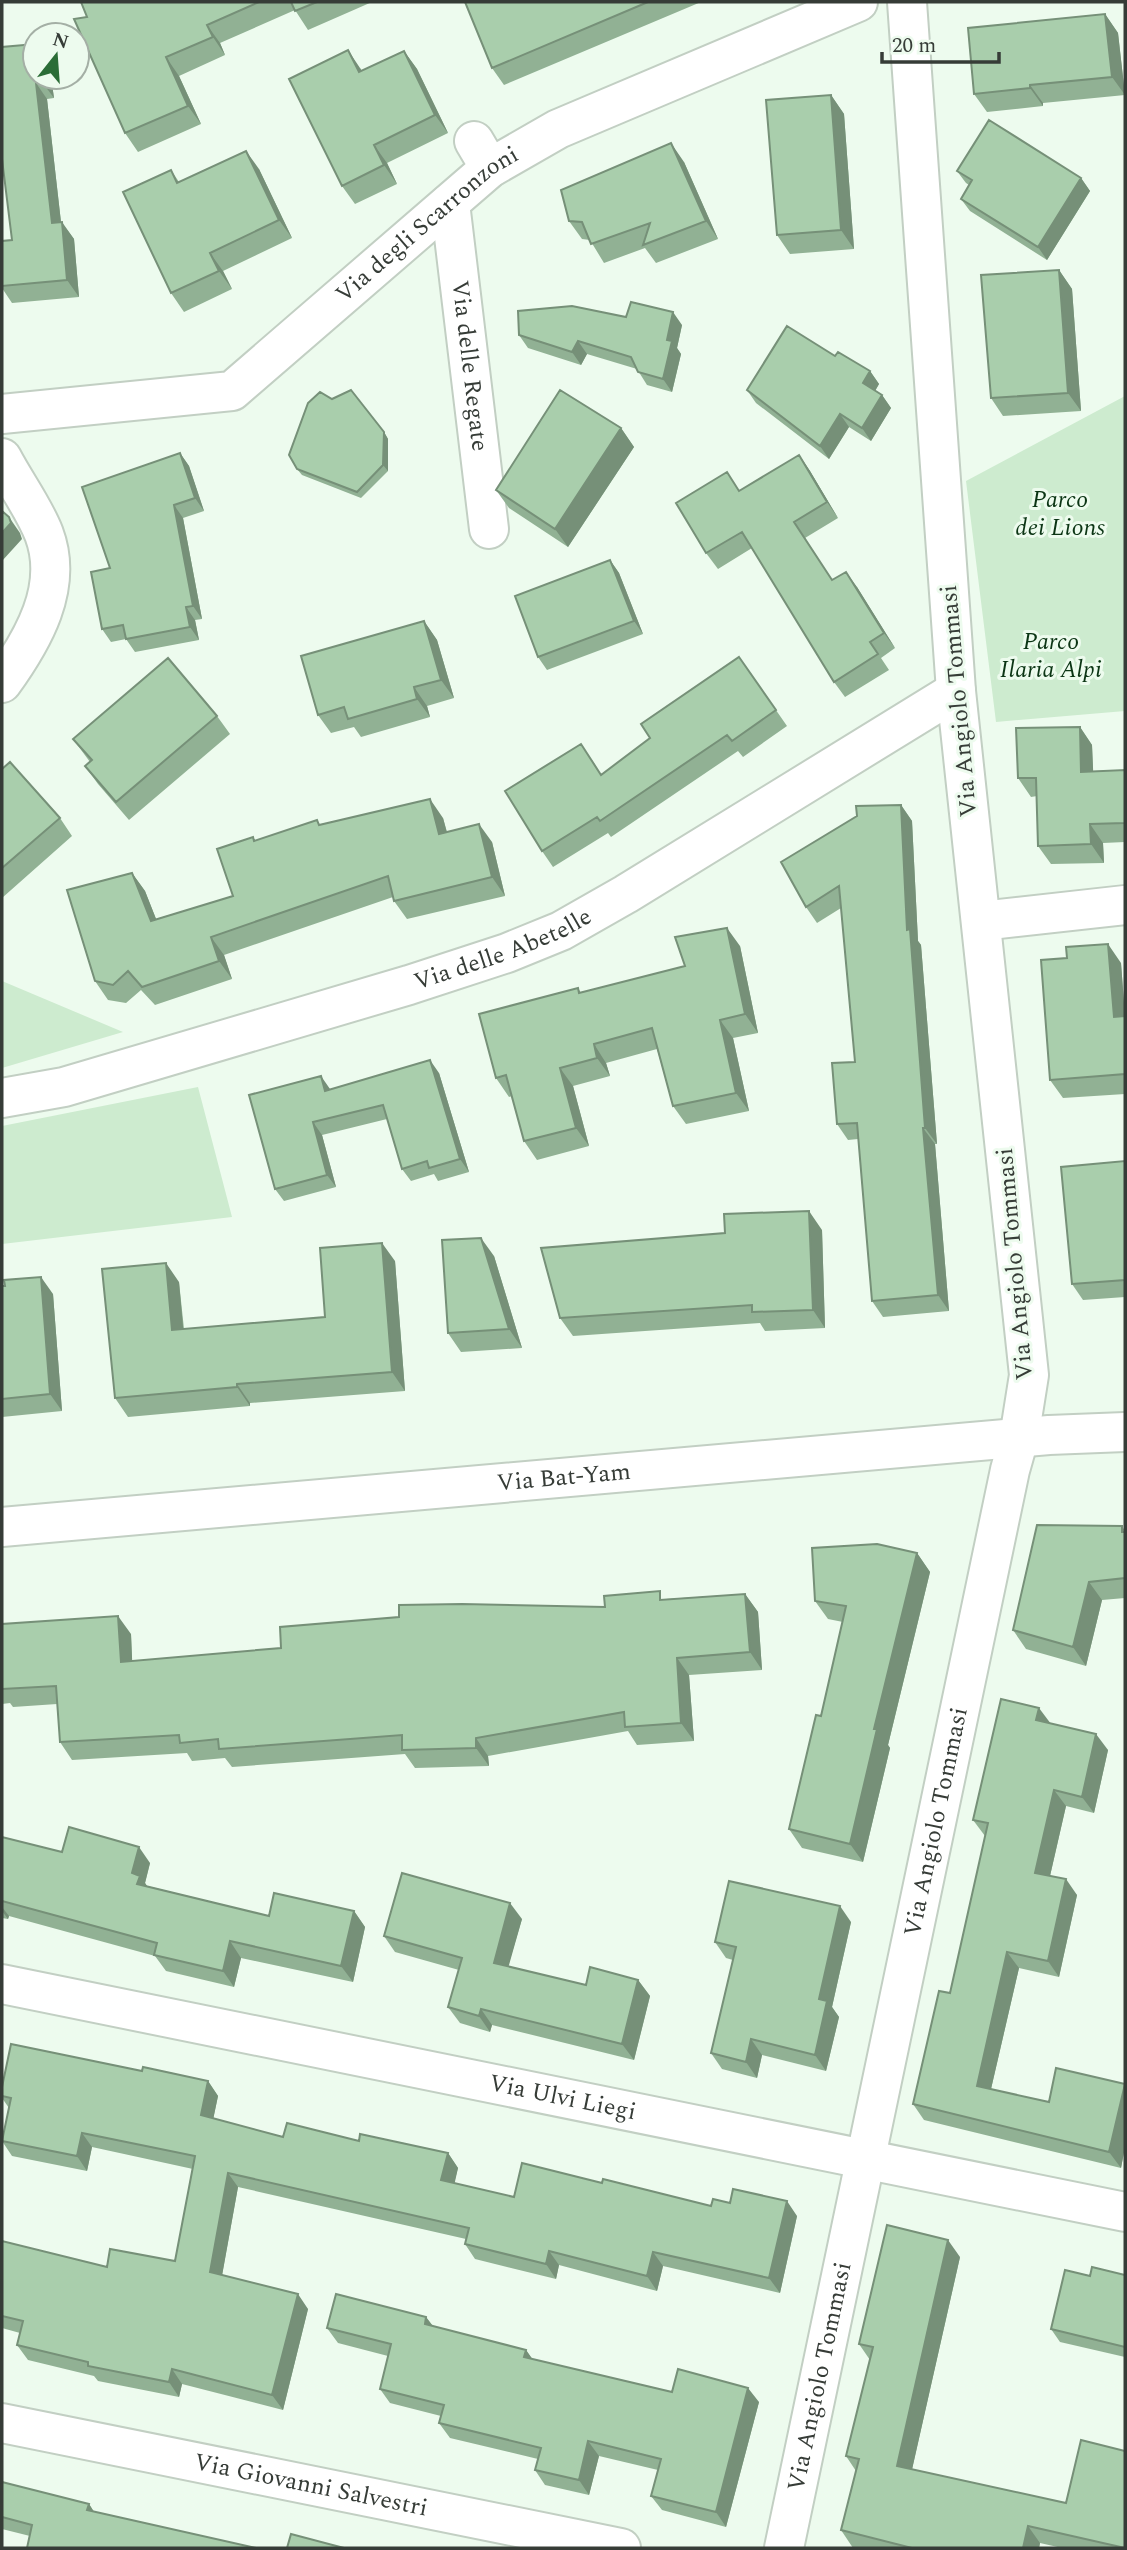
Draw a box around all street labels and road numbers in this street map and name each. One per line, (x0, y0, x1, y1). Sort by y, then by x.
street label: Via degli Scarronzoni (328, 137, 526, 312)
street label: Via delle Regate (441, 278, 498, 453)
street label: Via Angiolo Tommasi (931, 583, 987, 819)
street label: Via delle Abetelle (409, 899, 599, 1000)
street label: Via Angiolo Tommasi (987, 1146, 1043, 1382)
street label: Via Bat-Yam (495, 1454, 632, 1501)
street label: Via Angiolo Tommasi (895, 1704, 978, 1940)
street label: Via Ulvi Liegi (486, 2065, 639, 2130)
street label: Via Angiolo Tommasi (778, 2259, 861, 2495)
street label: Via Giovanni Salvestri (191, 2444, 431, 2527)

